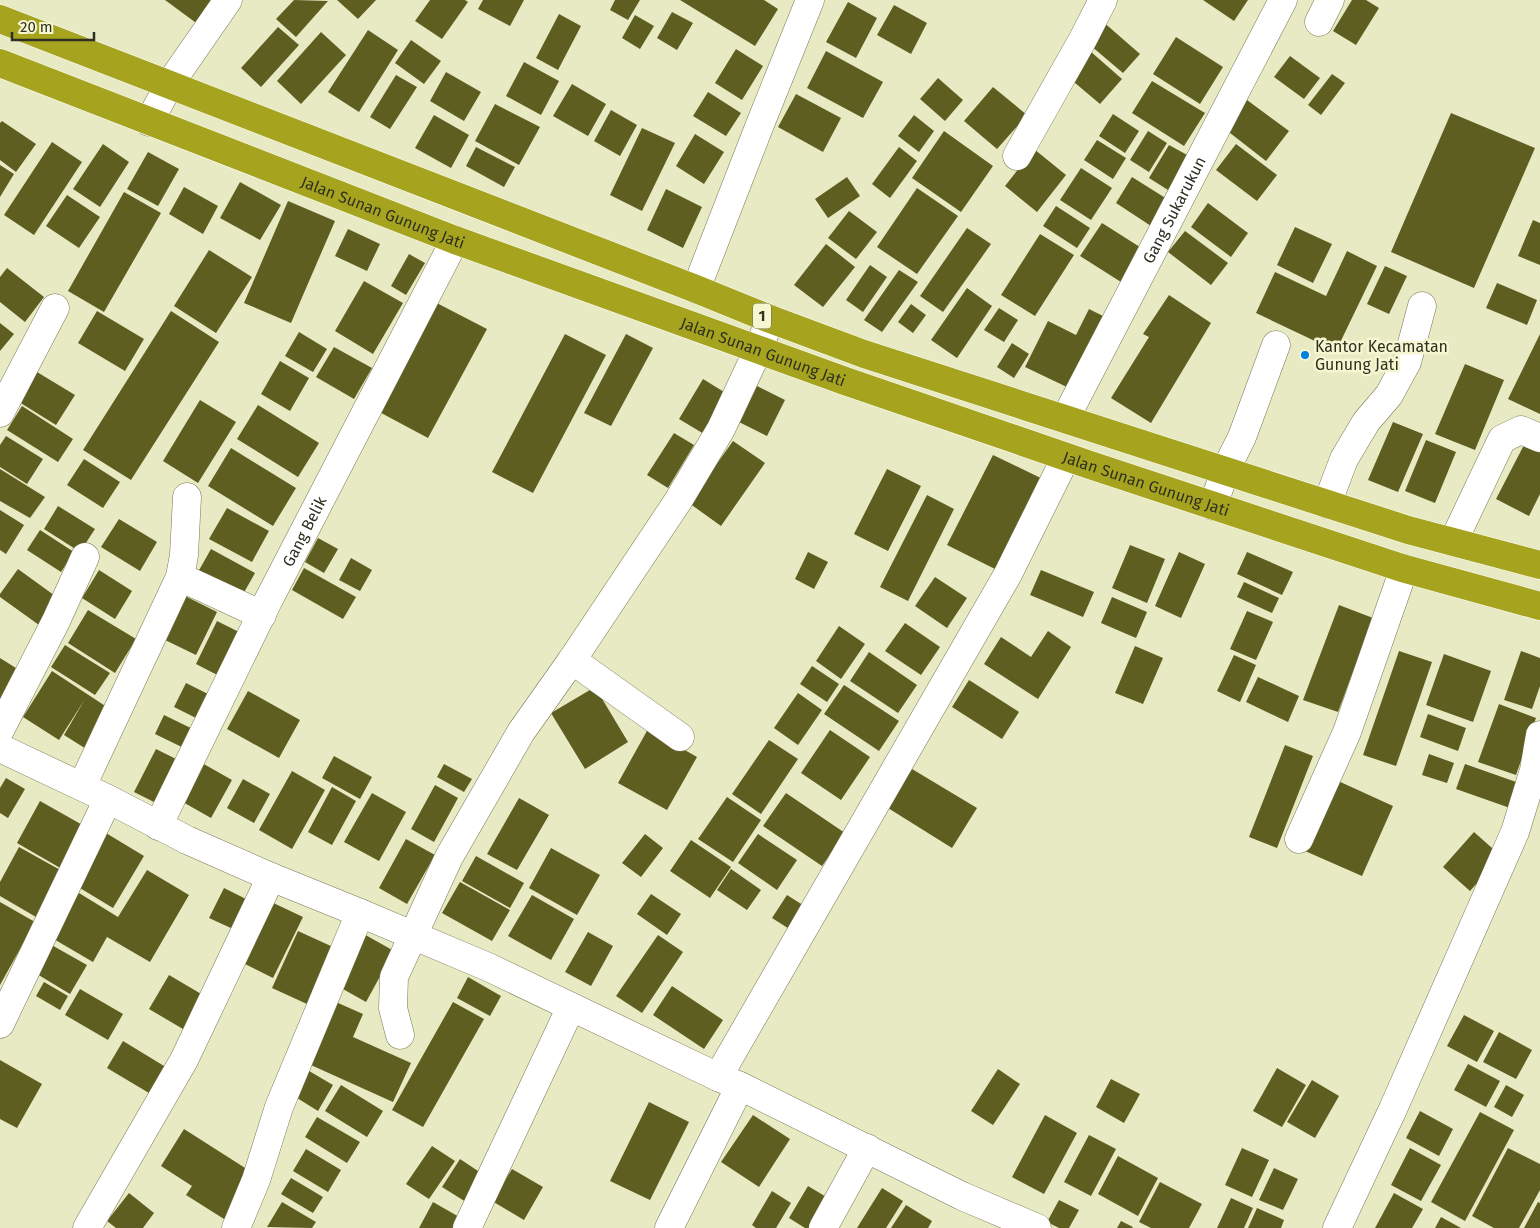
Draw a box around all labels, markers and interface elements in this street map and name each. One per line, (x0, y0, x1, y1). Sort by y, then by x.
scale bar (12, 10, 95, 42)
text: 20 m (20, 18, 53, 36)
street label: Gang Sukarukun (1139, 153, 1210, 267)
street label: Jalan Sunan Gunung Jati (298, 172, 467, 253)
road number: 1 (753, 304, 771, 328)
street label: Jalan Sunan Gunung Jati (678, 313, 848, 390)
place label: Kantor Kecamatan Gunung Jati (1315, 337, 1448, 374)
marker: Kantor Kecamatan Gunung Jati (1299, 349, 1311, 361)
street label: Jalan Sunan Gunung Jati (1060, 447, 1232, 520)
street label: Gang Belik (279, 492, 331, 570)

